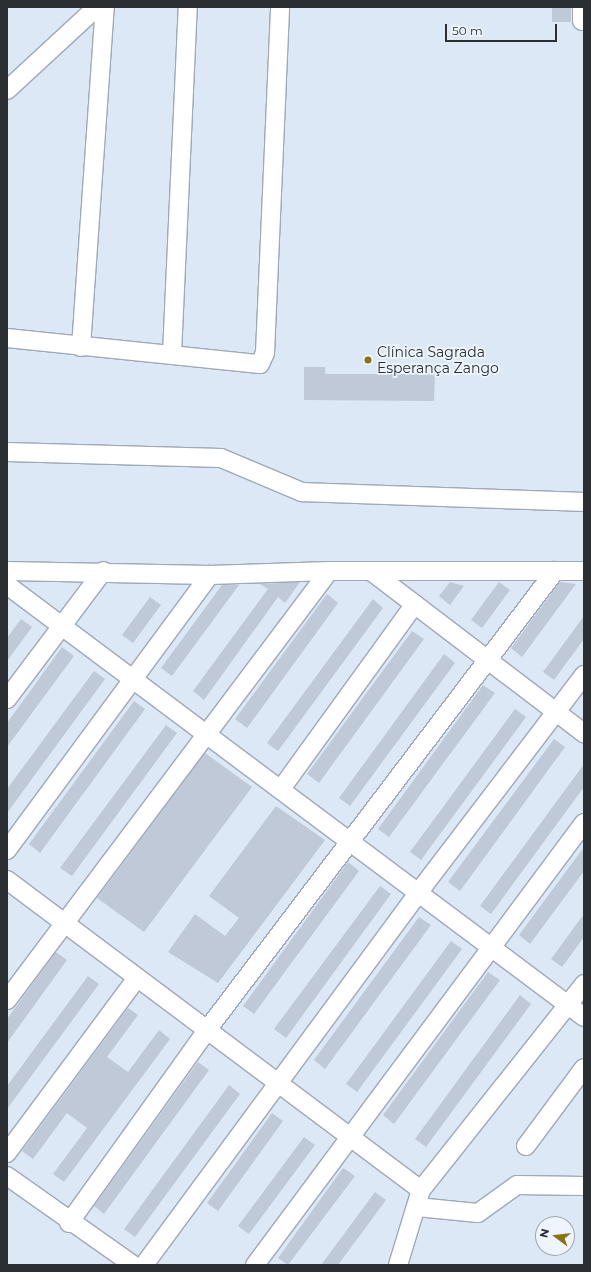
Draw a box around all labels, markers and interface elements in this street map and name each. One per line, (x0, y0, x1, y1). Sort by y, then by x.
scale bar (447, 16, 559, 42)
text: 50 m (452, 23, 483, 38)
place label: Clínica Sagrada Esperança Zango (377, 344, 499, 376)
marker: Clínica Sagrada Esperança Zango (362, 354, 374, 366)
north arrow (535, 1216, 575, 1256)
text: N (536, 1227, 552, 1239)

